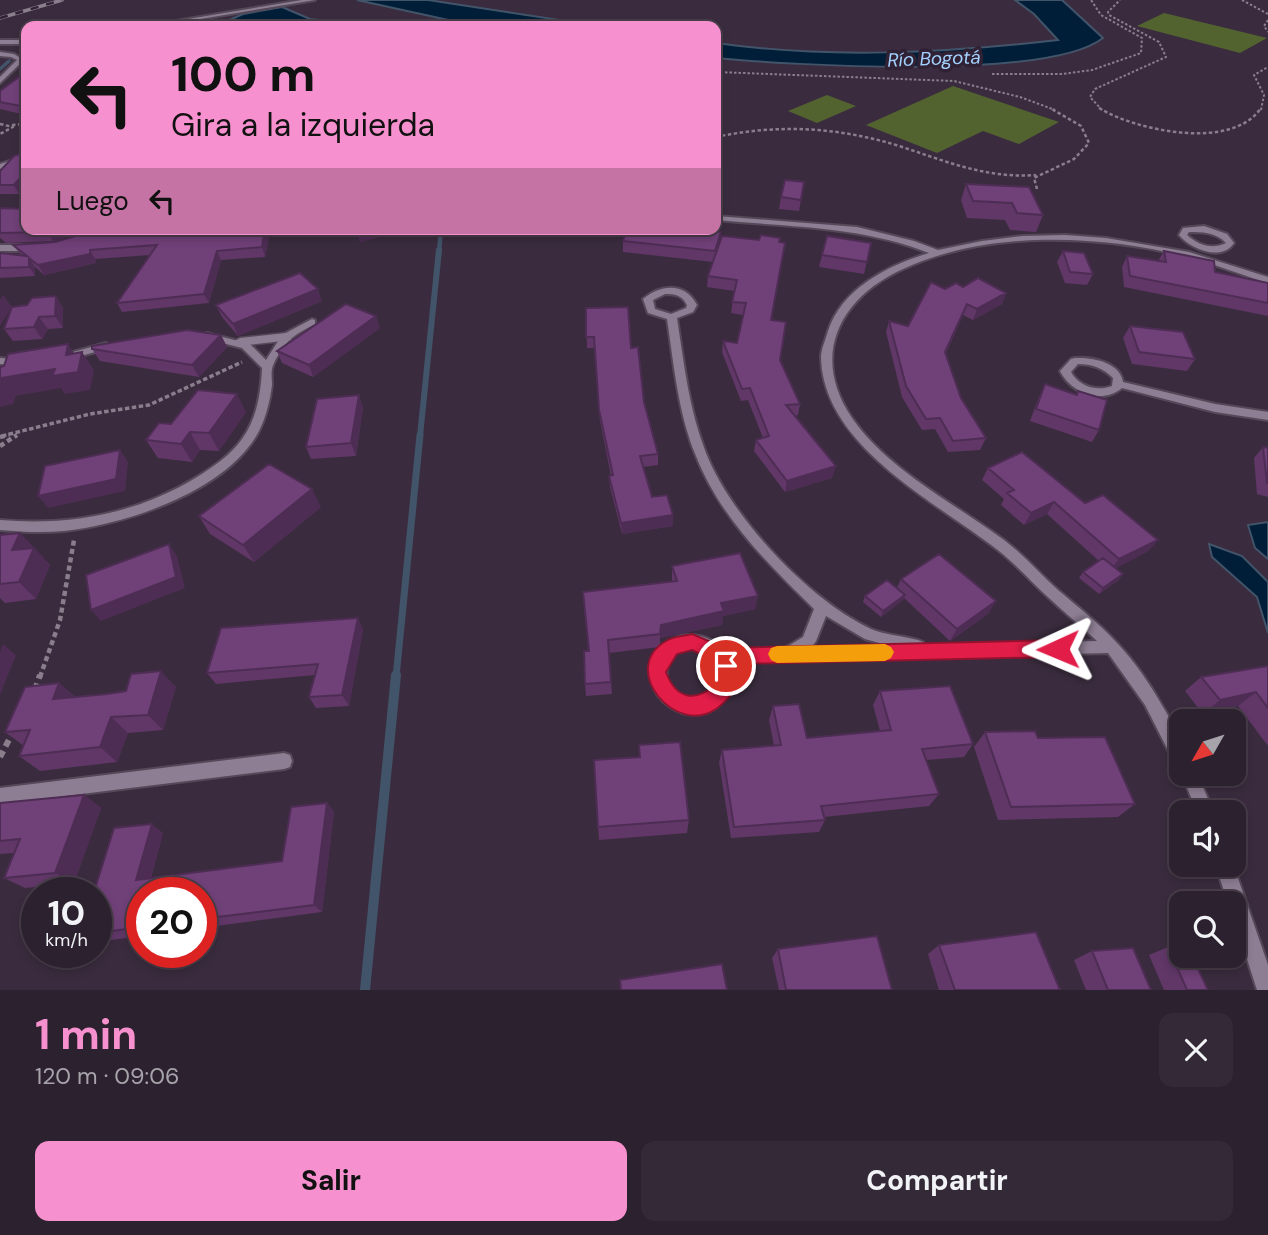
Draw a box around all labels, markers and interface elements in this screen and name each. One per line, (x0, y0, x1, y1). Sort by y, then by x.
text: 100 m (171, 42, 315, 106)
water label: Río Bogotá (887, 44, 981, 73)
icon: left (56, 49, 147, 140)
text: Gira a la izquierda (171, 104, 435, 146)
icon: left (143, 182, 181, 220)
text: Luego (56, 184, 129, 218)
position arrow (1021, 612, 1095, 686)
pin (696, 636, 756, 696)
icon: arrive (707, 647, 745, 685)
north arrow (1169, 709, 1246, 786)
map controls (1169, 709, 1246, 968)
button: sound (1169, 800, 1246, 877)
speed limit sign: 20 (126, 877, 217, 968)
text: 10 (48, 890, 85, 936)
button: search (1169, 891, 1246, 968)
text: km/h (45, 928, 88, 952)
text: 1 min (35, 1007, 137, 1062)
button: close (1159, 1013, 1233, 1087)
text: 120 m · 09:06 (35, 1061, 179, 1091)
button: Salir (35, 1141, 627, 1221)
button: Compartir (641, 1141, 1233, 1221)

